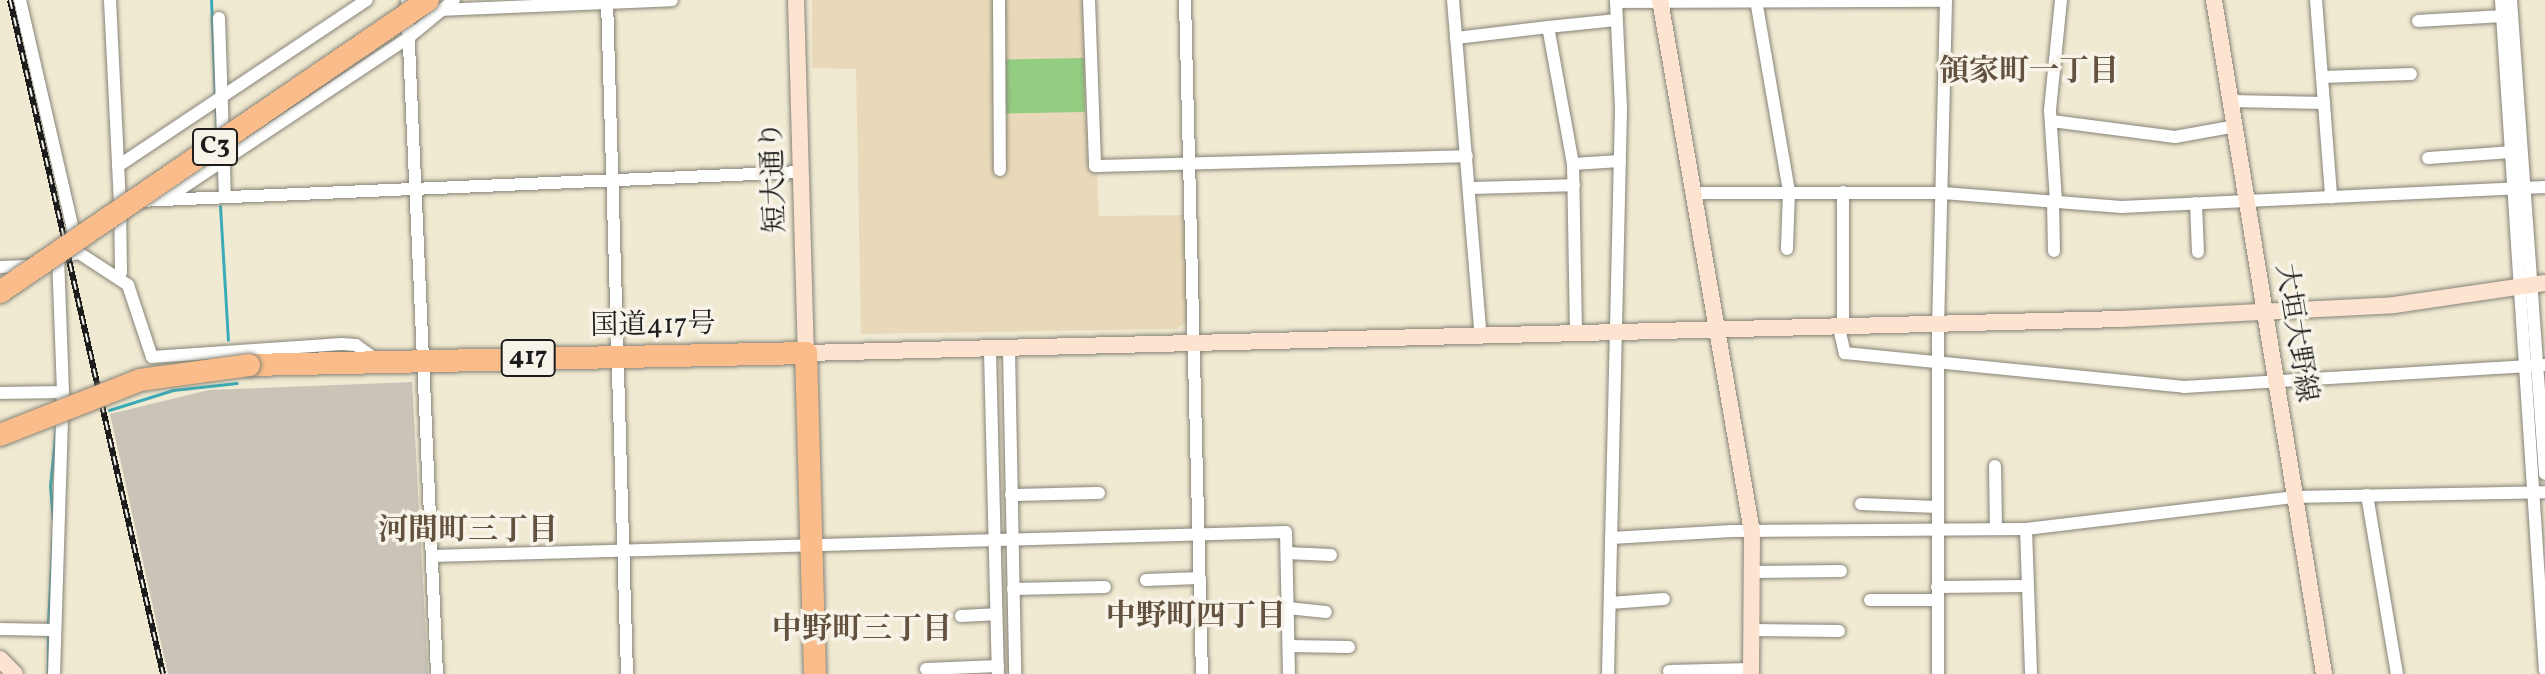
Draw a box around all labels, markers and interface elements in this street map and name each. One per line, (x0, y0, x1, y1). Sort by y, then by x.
district label: 領家町一丁目 (1939, 54, 2119, 90)
street label: 短大通り (756, 120, 794, 234)
road number: C3 (191, 125, 239, 169)
street label: 大垣大野線 (2267, 261, 2323, 405)
street label: 国道417号 (590, 308, 716, 344)
road number: 417 (500, 336, 556, 380)
district label: 河間町三丁目 (378, 513, 558, 549)
district label: 中野町四丁目 (1106, 599, 1286, 635)
district label: 中野町三丁目 (772, 612, 952, 648)

